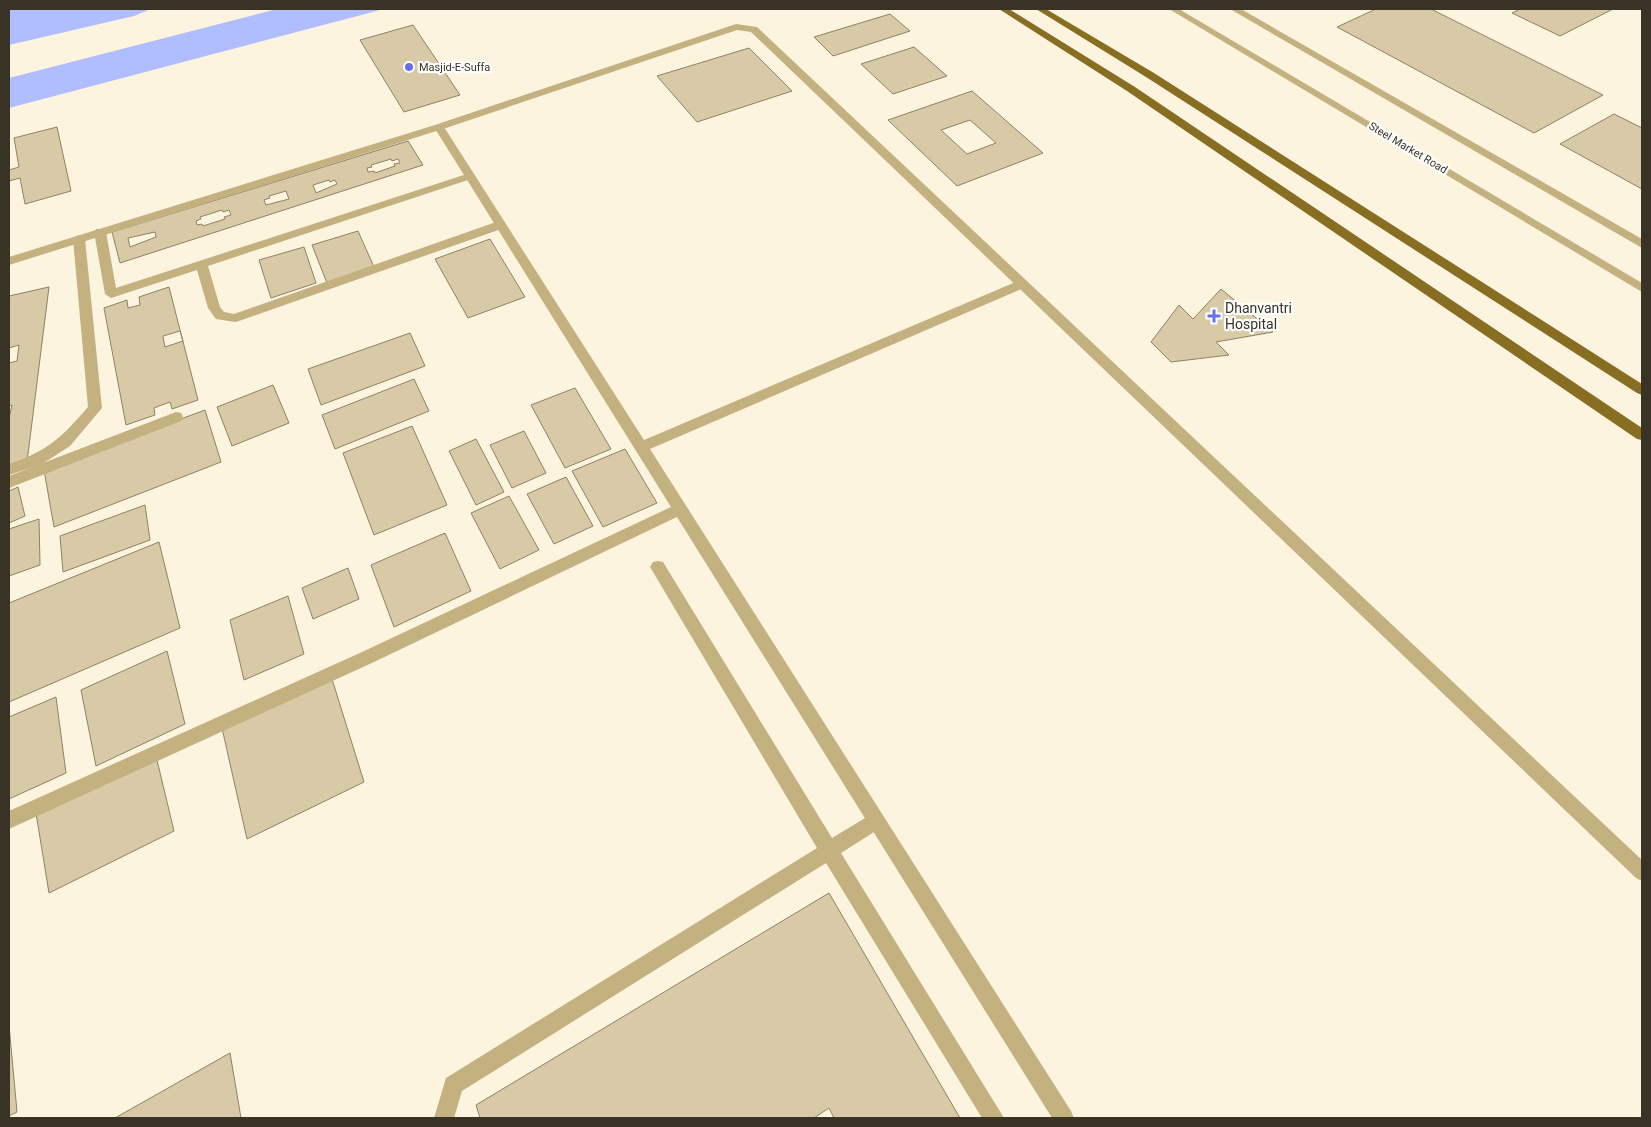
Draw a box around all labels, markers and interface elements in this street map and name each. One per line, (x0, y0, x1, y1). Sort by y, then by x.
marker: Masjid-E-Suffa (403, 61, 415, 73)
place label: Masjid-E-Suffa (419, 61, 490, 74)
street label: Steel Market Road (1366, 119, 1450, 177)
place label: Dhanvantri Hospital (1225, 300, 1292, 332)
marker: Dhanvantri Hospital (1207, 309, 1221, 323)

